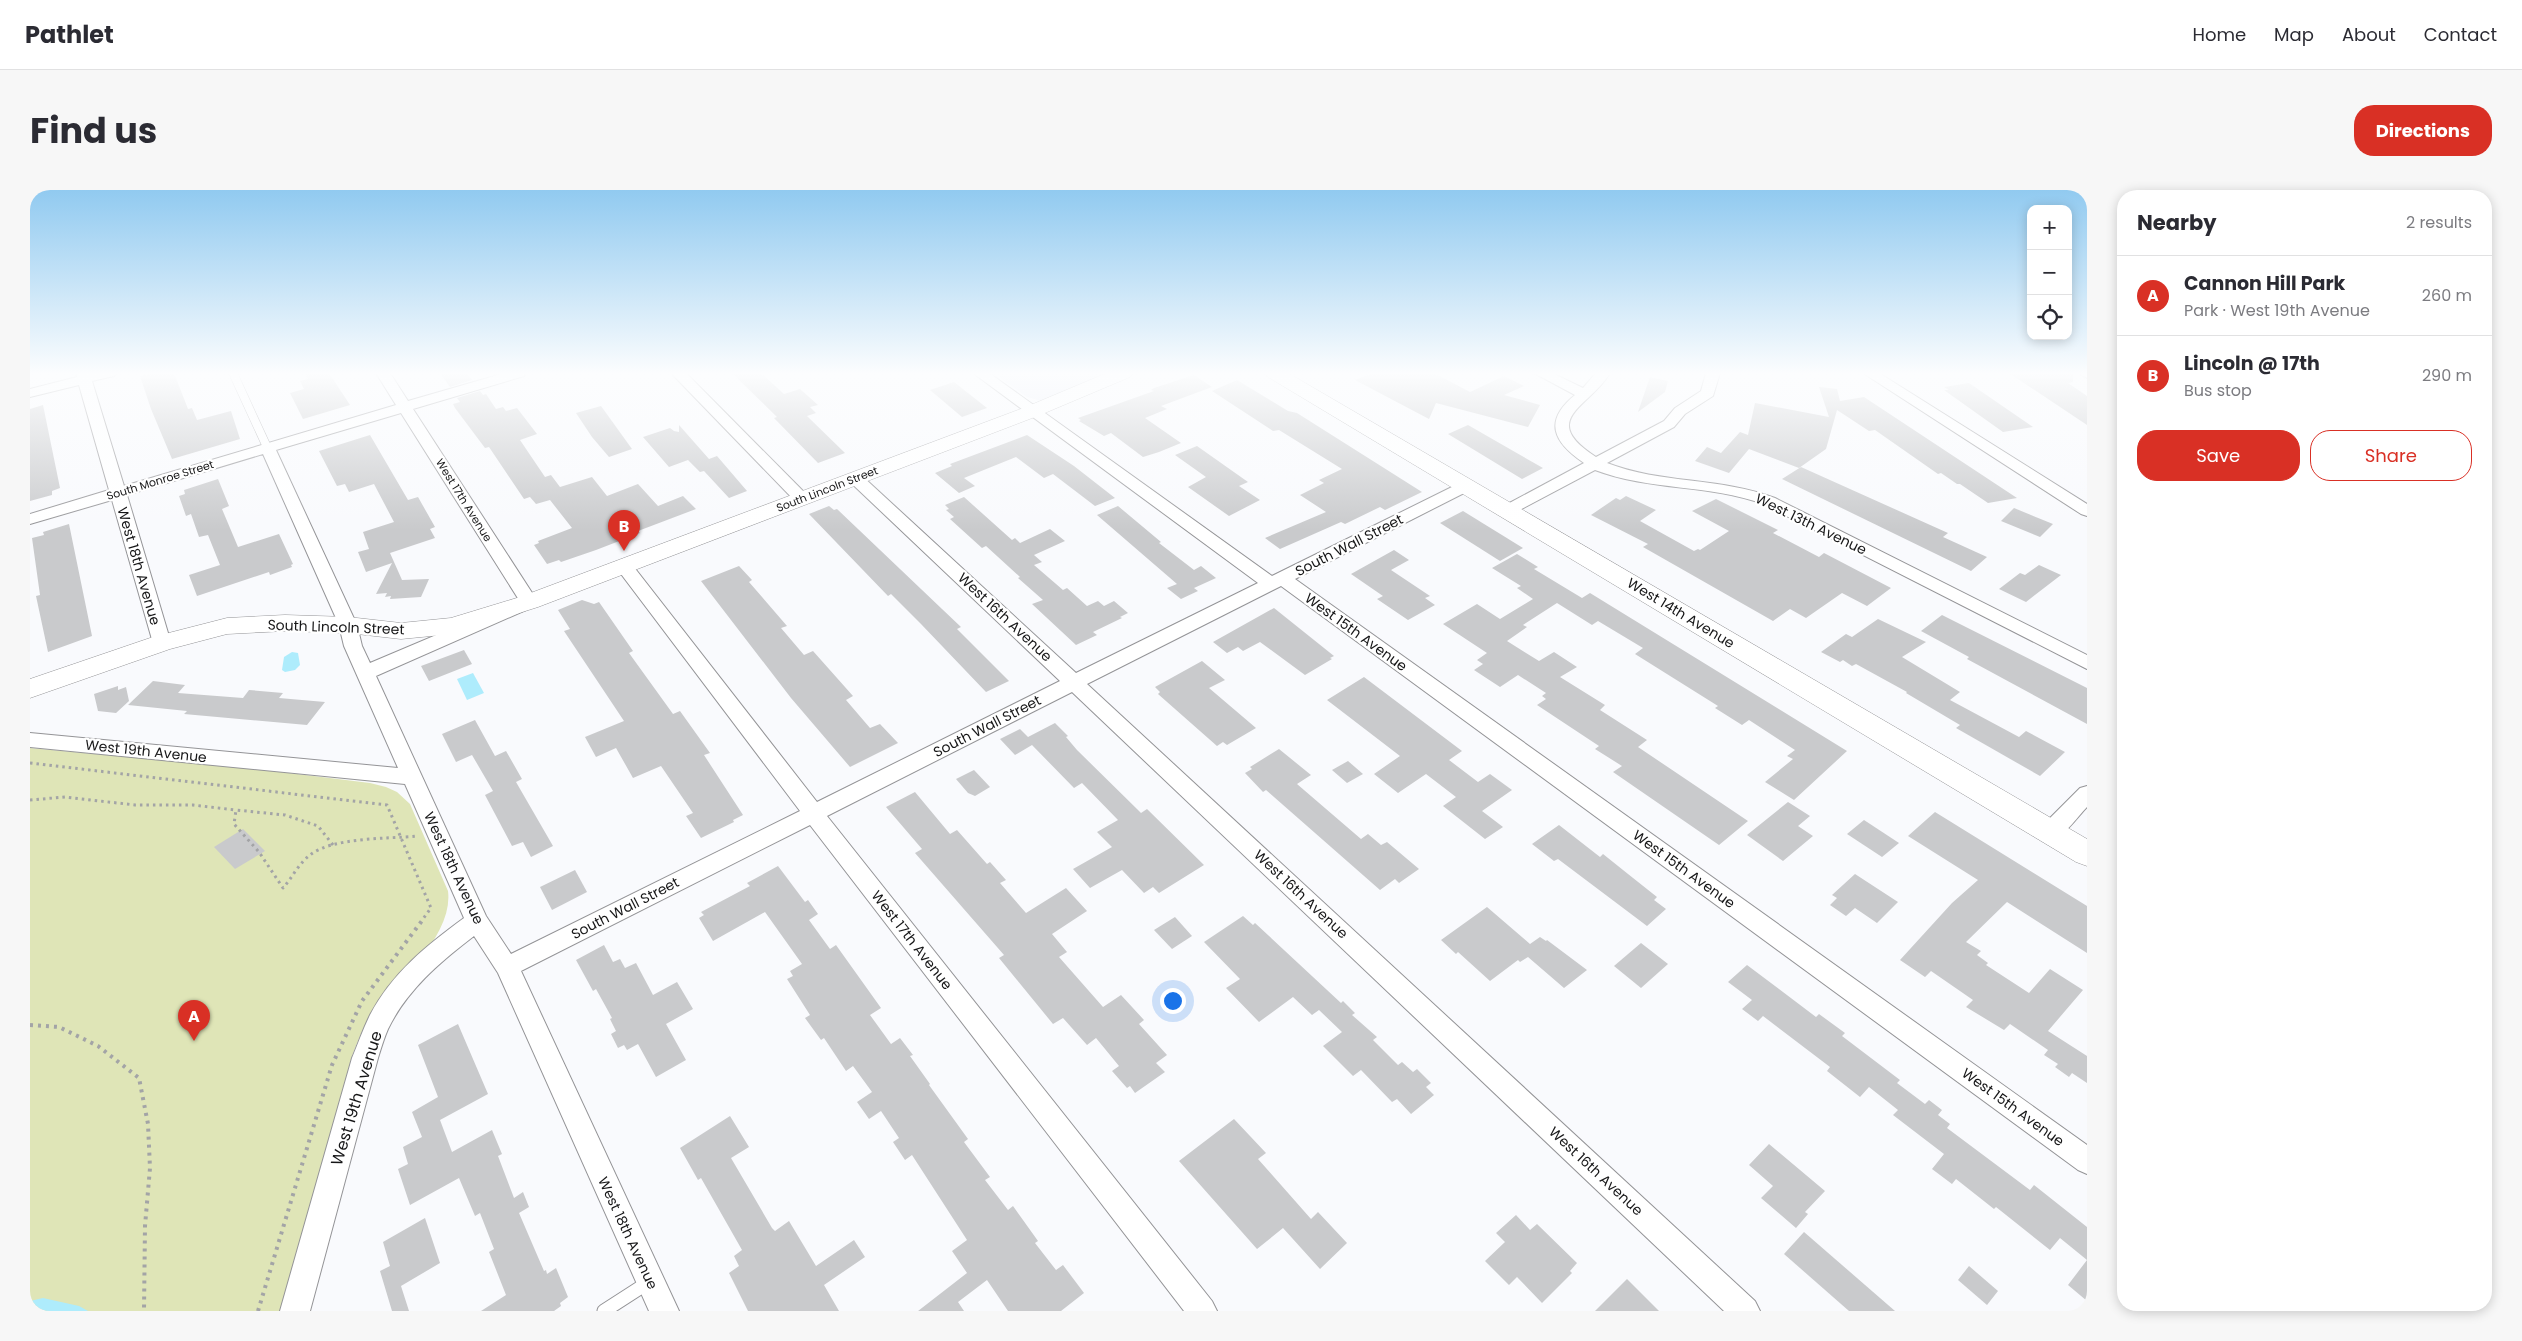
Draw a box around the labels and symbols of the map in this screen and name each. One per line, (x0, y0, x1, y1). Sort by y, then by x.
street label: West 17th Avenue (432, 455, 496, 545)
street label: South Monroe Street (104, 456, 216, 504)
street label: South Lincoln Street (774, 462, 880, 516)
street label: West 13th Avenue (1752, 488, 1870, 560)
street label: West 18th Avenue (113, 505, 166, 628)
street label: South Wall Street (1292, 509, 1406, 581)
pin: B (608, 510, 640, 551)
street label: West 16th Avenue (953, 568, 1057, 666)
street label: West 14th Avenue (1624, 573, 1739, 653)
street label: West 15th Avenue (1301, 588, 1412, 676)
street label: South Lincoln Street (267, 615, 405, 639)
street label: South Wall Street (930, 690, 1044, 762)
street label: West 19th Avenue (84, 735, 208, 767)
street label: West 18th Avenue (419, 808, 489, 928)
street label: West 15th Avenue (1629, 825, 1740, 913)
street label: West 16th Avenue (1249, 845, 1353, 943)
street label: South Wall Street (568, 872, 682, 944)
street label: West 17th Avenue (867, 886, 957, 994)
your location (1160, 988, 1186, 1014)
pin: A (178, 1000, 210, 1041)
street label: West 19th Avenue (325, 1028, 388, 1168)
street label: West 15th Avenue (1958, 1063, 2069, 1151)
street label: West 16th Avenue (1544, 1122, 1648, 1220)
street label: West 18th Avenue (593, 1173, 663, 1293)

